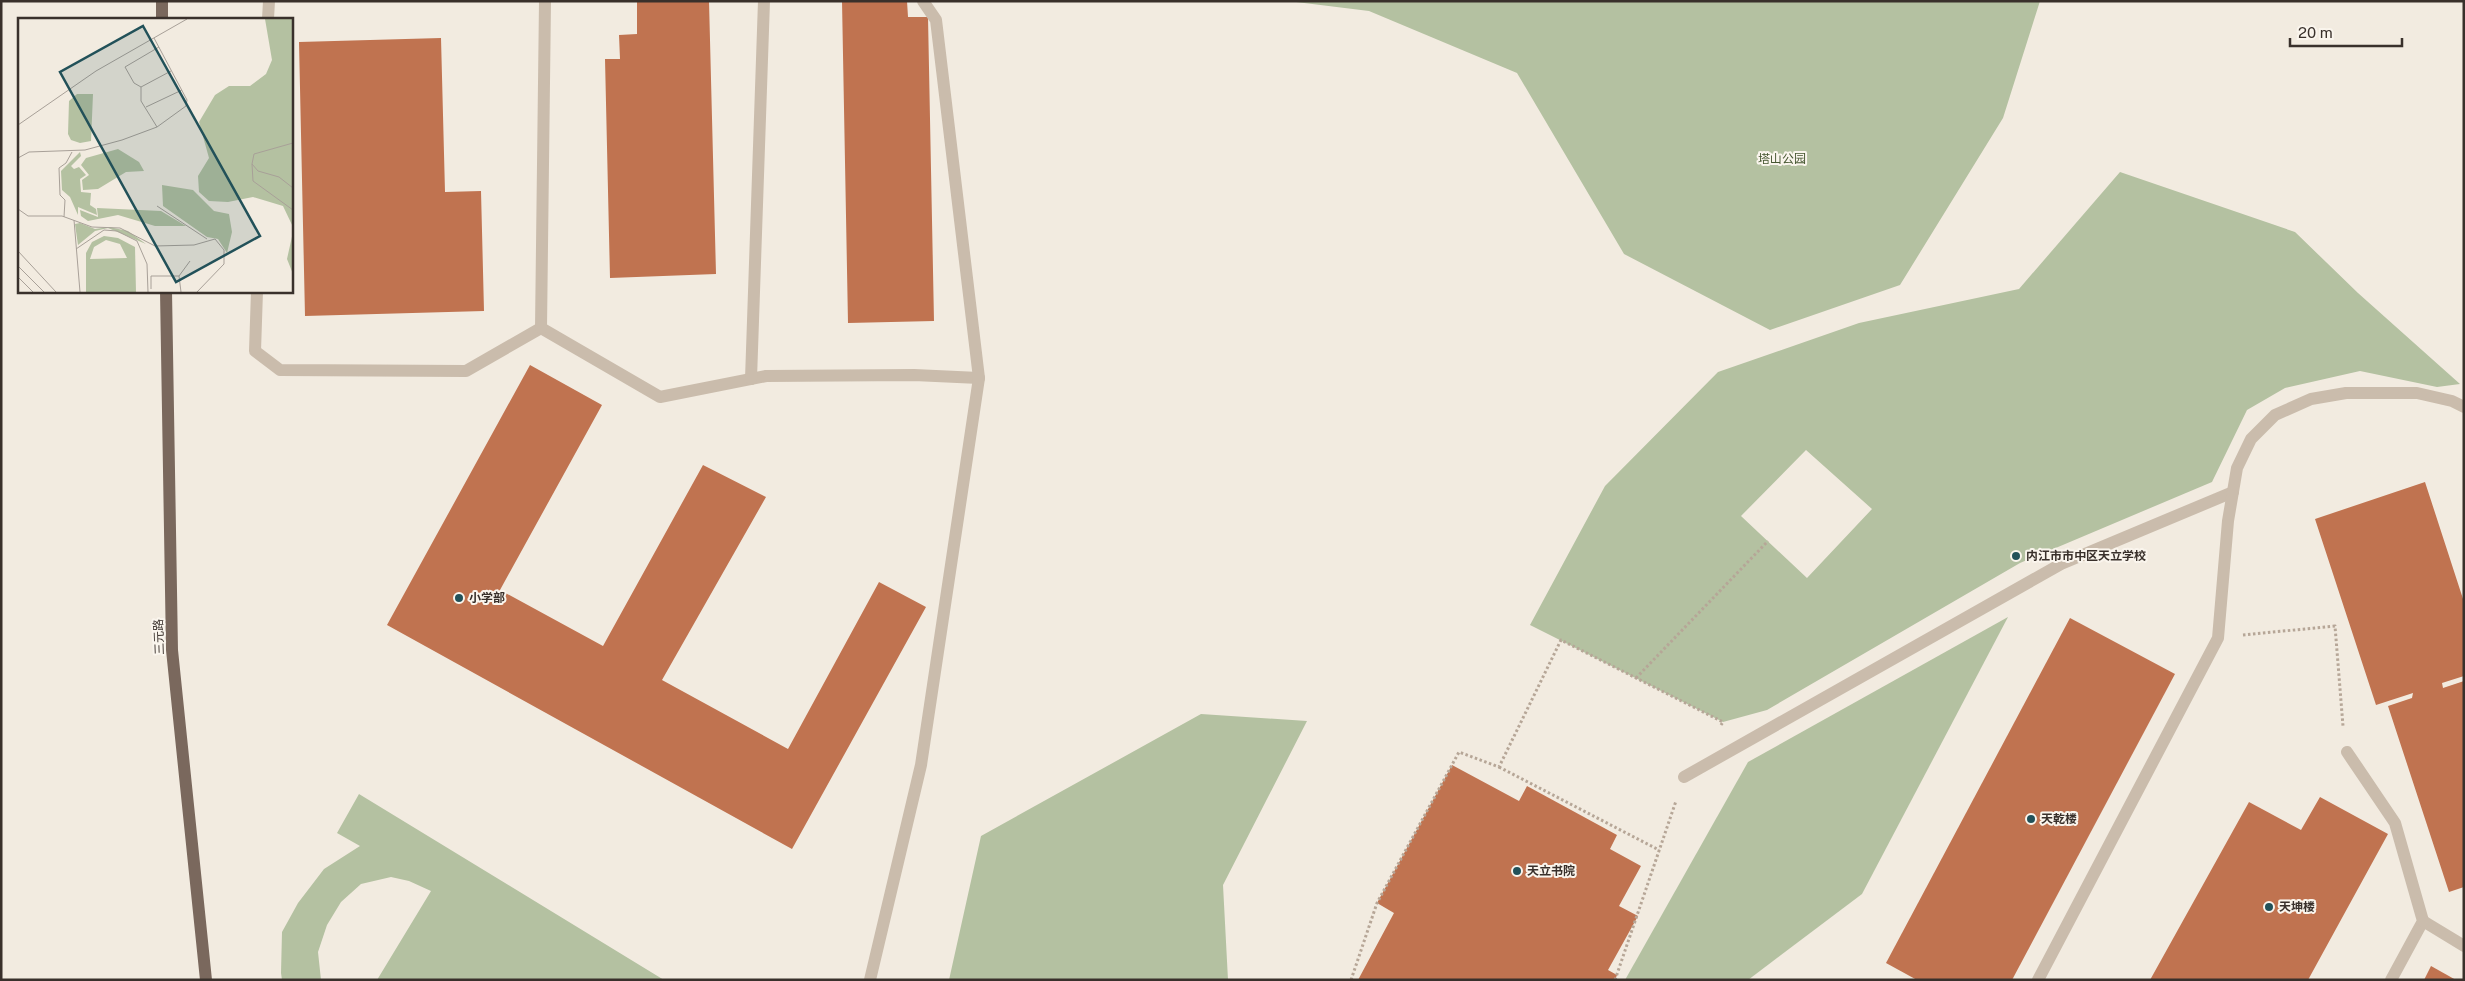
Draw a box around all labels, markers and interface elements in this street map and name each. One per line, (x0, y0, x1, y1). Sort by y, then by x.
scale bar (2290, 15, 2402, 47)
inset map (18, 18, 292, 292)
text: 20 m (2298, 24, 2333, 41)
park label: 塔山公园 (1758, 152, 1806, 166)
place label: 内江市市中区天立学校 (2026, 549, 2146, 563)
marker: 内江市市中区天立学校 (2010, 550, 2022, 562)
place label: 小学部 (469, 591, 505, 605)
marker: 小学部 (453, 592, 465, 604)
street label: 三元路 (151, 619, 167, 655)
place label: 天乾楼 (2041, 812, 2077, 826)
marker: 天乾楼 (2025, 813, 2037, 825)
place label: 天立书院 (1527, 864, 1575, 878)
marker: 天立书院 (1511, 865, 1523, 877)
place label: 天坤楼 (2279, 900, 2315, 914)
marker: 天坤楼 (2263, 901, 2275, 913)

